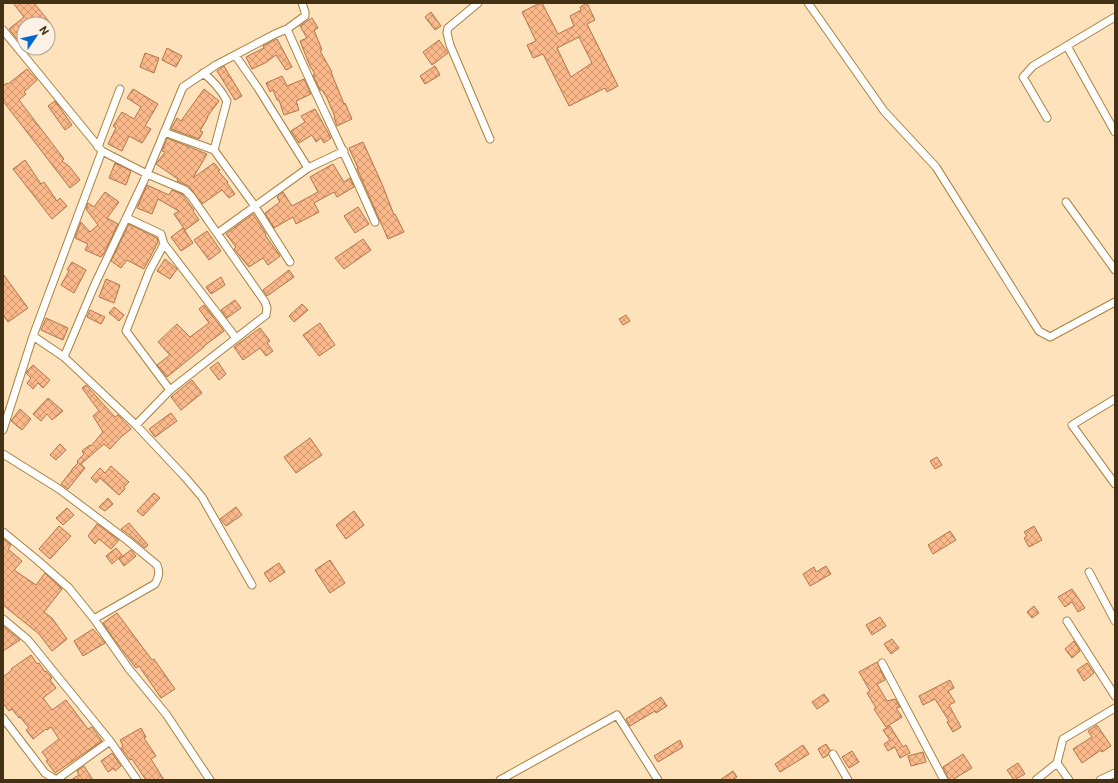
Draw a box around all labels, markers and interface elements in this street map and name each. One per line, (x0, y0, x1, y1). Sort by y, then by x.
north arrow (16, 16, 56, 56)
text: N (36, 24, 52, 38)

